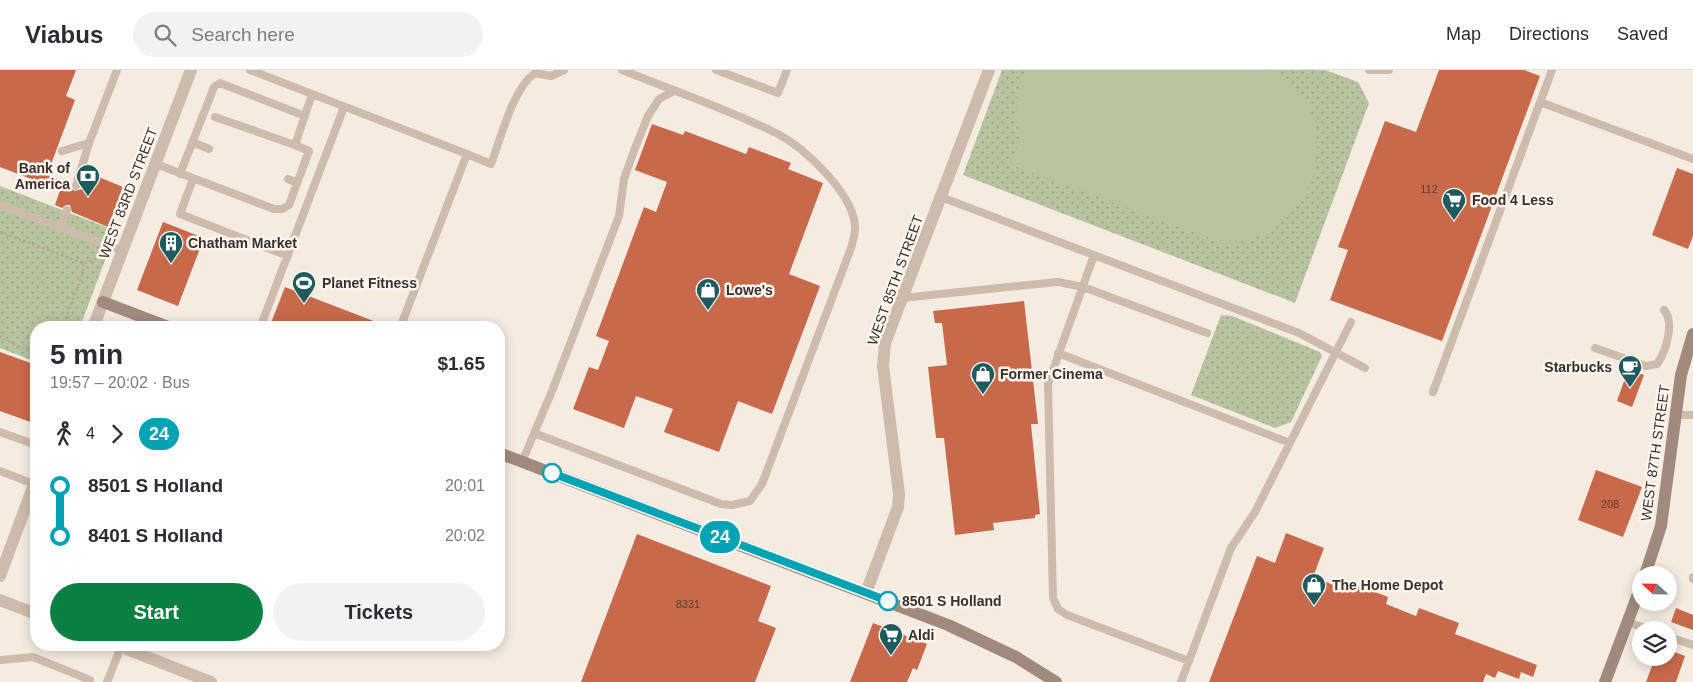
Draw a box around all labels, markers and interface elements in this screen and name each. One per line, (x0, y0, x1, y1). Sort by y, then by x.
search box (133, 12, 483, 57)
text: Viabus (25, 21, 103, 48)
icon: search (151, 21, 179, 49)
text: Search here (191, 24, 295, 45)
text: Map (1446, 24, 1481, 44)
text: Directions (1509, 24, 1589, 44)
text: Saved (1617, 24, 1668, 44)
street label: WEST 83RD STREET (96, 125, 161, 261)
place label: Bank of America (15, 160, 70, 192)
bank icon: Bank of America (75, 163, 101, 197)
house number: 112 (1420, 183, 1438, 195)
supermarket icon: Food 4 Less (1441, 187, 1467, 221)
place label: Food 4 Less (1472, 192, 1554, 208)
street label: WEST 85TH STREET (864, 212, 926, 347)
building icon: Chatham Market (158, 230, 184, 264)
place label: Chatham Market (188, 235, 297, 251)
sports icon: Planet Fitness (291, 270, 317, 304)
place label: Planet Fitness (322, 275, 417, 291)
shop icon: Lowe's (695, 277, 721, 311)
place label: Lowe's (726, 282, 773, 298)
text: 5 min (50, 339, 123, 370)
text: $1.65 (437, 353, 485, 374)
cafe icon: Starbucks (1617, 354, 1643, 388)
place label: Starbucks (1544, 359, 1612, 375)
shop icon: Former Cinema (970, 361, 996, 395)
place label: Former Cinema (1000, 366, 1103, 382)
text: 19:57 – 20:02 · Bus (50, 374, 190, 391)
street label: WEST 87TH STREET (1638, 383, 1673, 522)
icon: walk (50, 420, 78, 448)
icon: forward (103, 420, 131, 448)
text: 24 (149, 424, 169, 444)
text: 4 (86, 425, 95, 442)
unlabelled marker (542, 463, 562, 483)
text: 8501 S Holland (88, 475, 223, 496)
text: 20:01 (445, 477, 485, 494)
house number: 208 (1601, 498, 1619, 510)
line badge: 24 (698, 521, 742, 553)
text: 8401 S Holland (88, 525, 223, 546)
text: 20:02 (445, 527, 485, 544)
text: 24 (710, 527, 730, 547)
north arrow (1632, 566, 1678, 611)
map controls (1632, 566, 1677, 666)
shop icon: The Home Depot (1301, 572, 1327, 606)
place label: The Home Depot (1332, 577, 1444, 593)
button: Start (50, 583, 263, 641)
button: Tickets (273, 583, 485, 641)
marker: 8501 S Holland (878, 591, 898, 611)
place label: 8501 S Holland (902, 593, 1002, 609)
house number: 8331 (676, 598, 700, 610)
button: layers (1632, 621, 1677, 666)
supermarket icon: Aldi (878, 622, 904, 656)
place label: Aldi (908, 627, 934, 643)

